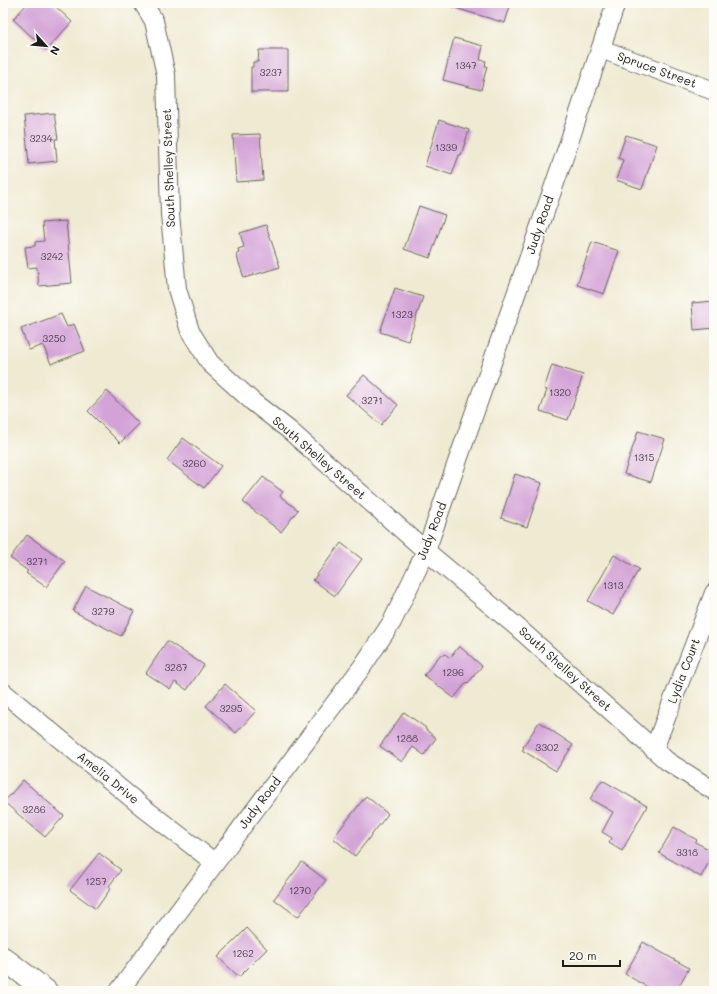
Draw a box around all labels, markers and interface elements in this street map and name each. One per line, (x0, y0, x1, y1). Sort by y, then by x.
north arrow (26, 26, 66, 66)
text: N (47, 44, 64, 58)
street label: Spruce Street (615, 47, 699, 91)
house number: 1347 (455, 58, 477, 72)
house number: 3237 (260, 65, 283, 79)
street label: South Shelley Street (158, 108, 178, 228)
house number: 3234 (29, 131, 53, 145)
house number: 1339 (435, 140, 457, 154)
street label: Judy Road (522, 193, 557, 256)
house number: 3242 (41, 249, 63, 263)
house number: 1323 (391, 307, 413, 321)
house number: 3250 (42, 331, 66, 345)
house number: 1320 (549, 385, 571, 399)
house number: 3271 (361, 393, 383, 407)
street label: South Shelley Street (269, 412, 370, 502)
house number: 1315 (634, 450, 654, 464)
house number: 3260 (182, 456, 206, 470)
street label: Judy Road (413, 499, 450, 562)
house number: 3271 (26, 554, 48, 568)
house number: 1313 (603, 578, 623, 592)
house number: 3279 (92, 604, 115, 618)
street label: South Shelley Street (516, 622, 615, 714)
street label: Lydia Court (663, 636, 703, 706)
house number: 3287 (164, 660, 188, 674)
house number: 1296 (442, 665, 464, 679)
house number: 3295 (219, 701, 243, 715)
house number: 1288 (396, 731, 418, 745)
house number: 3302 (535, 740, 559, 754)
street label: Amelia Drive (74, 747, 143, 807)
street label: Judy Road (235, 773, 284, 831)
house number: 3286 (22, 802, 46, 816)
house number: 3318 (676, 845, 698, 859)
house number: 1257 (85, 874, 107, 888)
house number: 1270 (289, 883, 311, 897)
scale bar (563, 942, 620, 968)
house number: 1262 (232, 946, 254, 960)
text: 20 m (569, 947, 597, 963)

